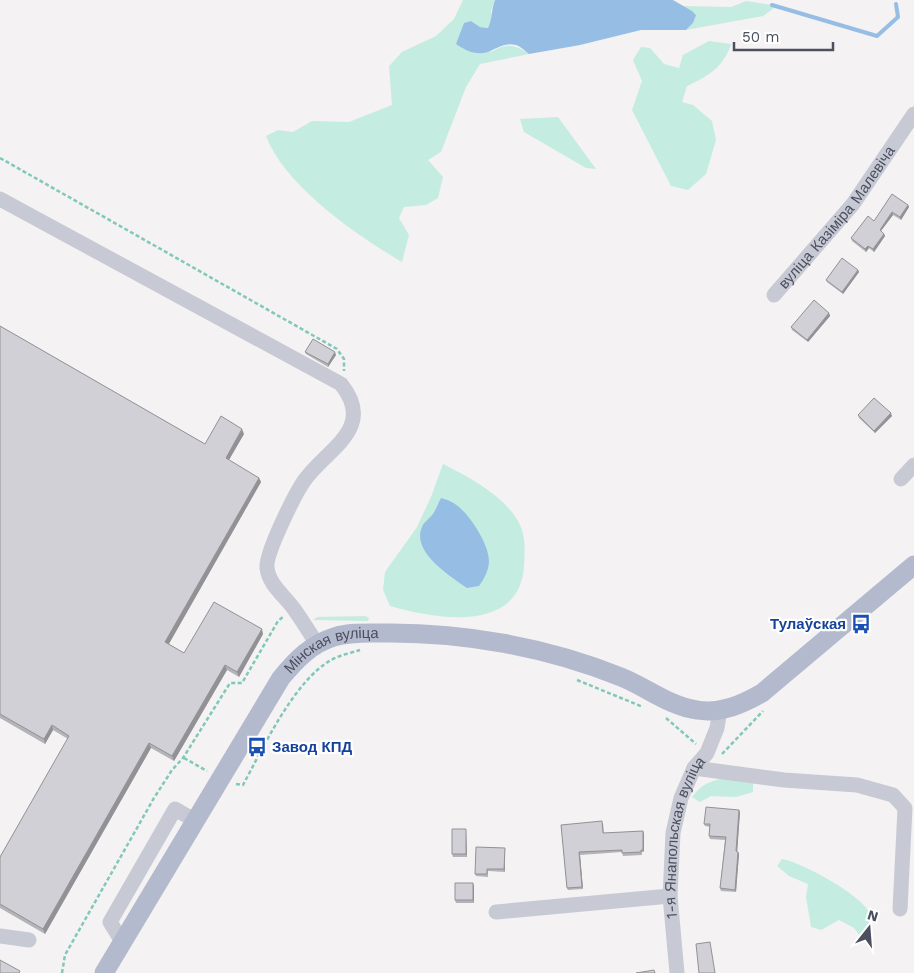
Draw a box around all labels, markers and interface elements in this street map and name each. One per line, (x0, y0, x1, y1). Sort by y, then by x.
scale bar (734, 20, 833, 52)
text: 50 m (742, 28, 779, 46)
street label: вуліца Казіміра Малевіча (775, 142, 899, 292)
bus stop icon: Тулаўская (850, 613, 872, 635)
place label: Тулаўская (770, 615, 846, 633)
street label: Мінская вуліца (280, 624, 379, 677)
bus stop icon: Завод КПД (246, 736, 268, 758)
place label: Завод КПД (272, 738, 352, 756)
street label: 1-я Янапольская вуліца (661, 752, 709, 919)
north arrow (844, 903, 894, 953)
text: N (866, 906, 880, 925)

